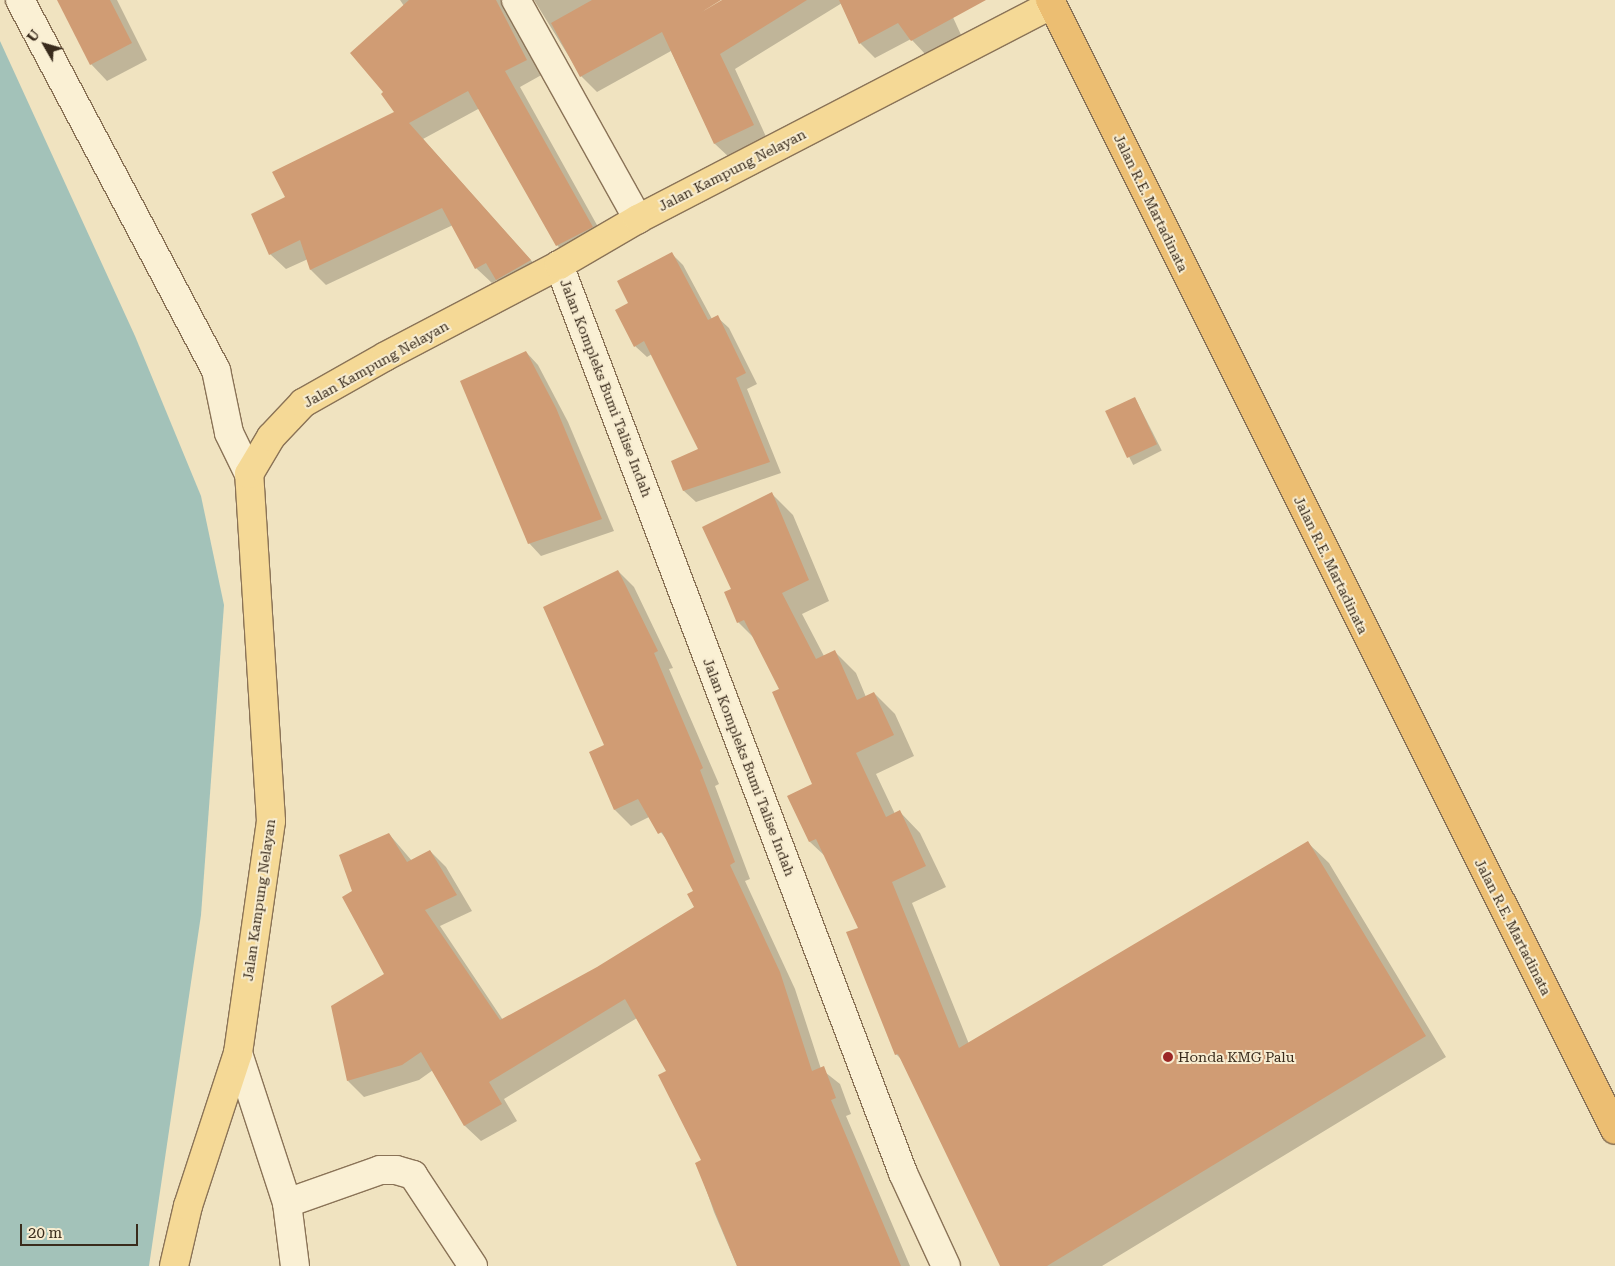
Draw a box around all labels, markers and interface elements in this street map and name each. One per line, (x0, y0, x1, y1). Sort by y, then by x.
north arrow (20, 20, 70, 70)
text: U (24, 27, 43, 45)
street label: Jalan Kampung Nelayan (655, 125, 809, 215)
street label: Jalan R.E. Martadinata (1110, 131, 1192, 275)
street label: Jalan Kompleks Bumi Talise Indah (557, 277, 655, 499)
street label: Jalan Kampung Nelayan (301, 317, 451, 411)
street label: Jalan R.E. Martadinata (1290, 493, 1372, 637)
street label: Jalan Kompleks Bumi Talise Indah (700, 656, 798, 878)
street label: Jalan Kampung Nelayan (239, 818, 279, 982)
street label: Jalan R.E. Martadinata (1471, 856, 1555, 998)
place label: Honda KMG Palu (1178, 1049, 1294, 1065)
marker: Honda KMG Palu (1162, 1051, 1174, 1063)
scale bar (22, 1214, 140, 1246)
text: 20 m (28, 1224, 62, 1242)

